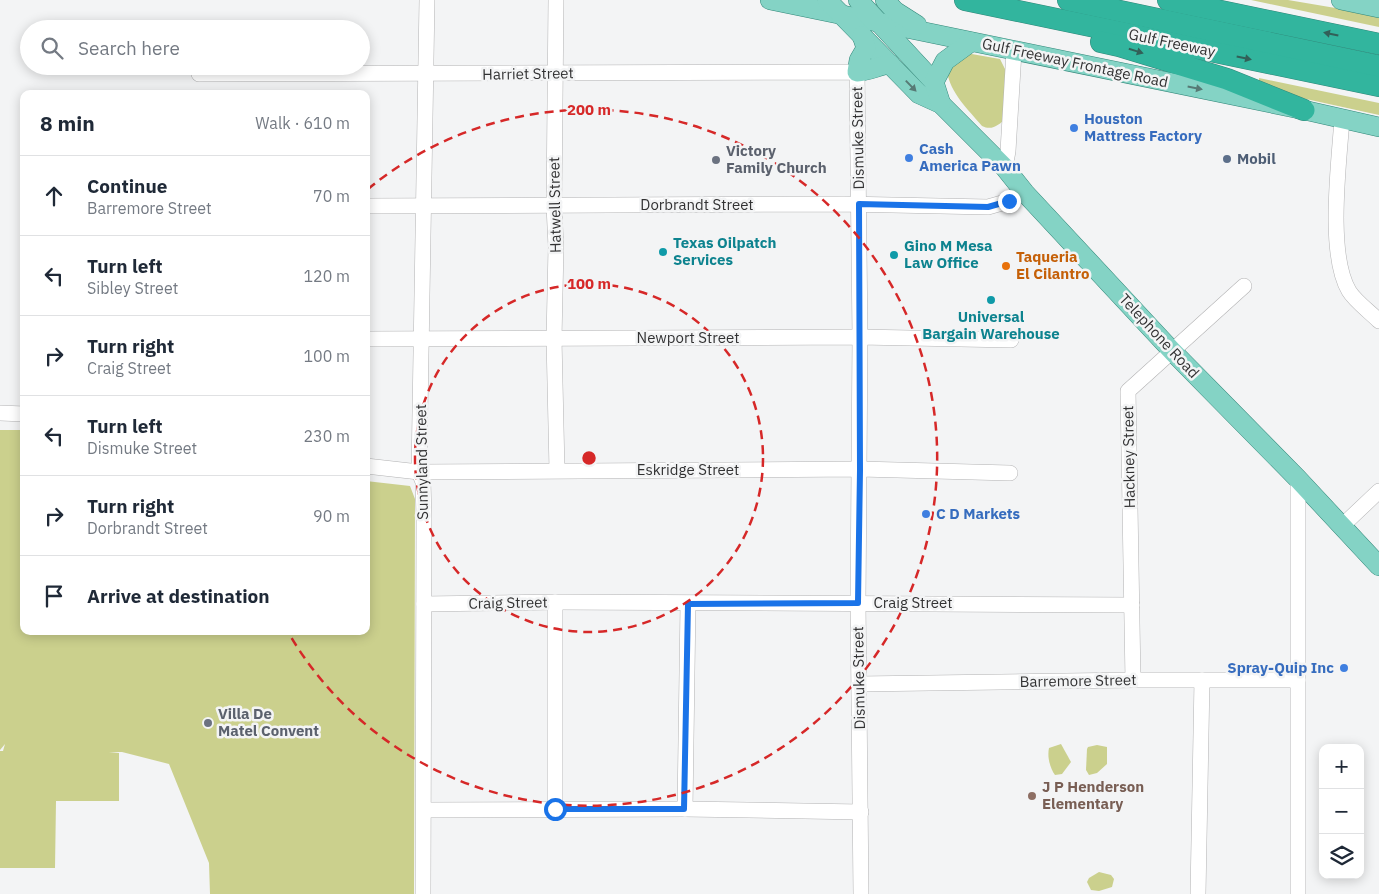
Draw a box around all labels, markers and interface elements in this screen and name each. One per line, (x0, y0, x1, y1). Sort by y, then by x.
search box (20, 20, 370, 75)
street label: Gulf Freeway (1127, 24, 1218, 61)
one-way arrow (1323, 30, 1339, 38)
icon: search (38, 34, 66, 62)
street label: Gulf Freeway Frontage Road (980, 34, 1170, 92)
text: Search here (78, 36, 180, 60)
one-way arrow (1128, 48, 1143, 56)
one-way arrow (1237, 54, 1252, 62)
street label: Harriet Street (482, 63, 574, 84)
one-way arrow (905, 80, 917, 92)
one-way arrow (1187, 84, 1203, 92)
street label: Dismuke Street (847, 86, 868, 190)
text: 200 m (567, 100, 611, 119)
text: 8 min (40, 109, 95, 137)
place label: Houston Mattress Factory (1084, 109, 1202, 145)
text: Walk · 610 m (255, 113, 350, 133)
marker: Houston Mattress Factory (1068, 122, 1080, 134)
place label: Cash America Pawn (919, 139, 1021, 175)
place label: Victory Family Church (726, 141, 827, 177)
place label: Mobil (1237, 149, 1276, 168)
marker: Cash America Pawn (903, 152, 915, 164)
marker: Mobil (1221, 153, 1233, 165)
marker: Victory Family Church (710, 154, 722, 166)
street label: Hatwell Street (544, 157, 565, 253)
text: Continue (87, 174, 167, 198)
icon: ahead (40, 182, 68, 210)
text: 70 m (313, 186, 350, 206)
route end (998, 190, 1021, 213)
street label: Dorbrandt Street (640, 195, 754, 214)
text: Barremore Street (87, 198, 212, 218)
place label: Texas Oilpatch Services (673, 233, 777, 269)
place label: Gino M Mesa Law Office (904, 236, 993, 272)
marker: Texas Oilpatch Services (657, 246, 669, 258)
place label: Taqueria El Cilantro (1016, 247, 1089, 283)
marker: Gino M Mesa Law Office (888, 249, 900, 261)
text: Turn left (87, 254, 163, 278)
marker: Taqueria El Cilantro (1000, 260, 1012, 272)
icon: left (40, 262, 68, 290)
text: 120 m (303, 266, 350, 286)
text: 100 m (567, 274, 611, 293)
text: Sibley Street (87, 278, 178, 298)
street label: Telephone Road (1115, 289, 1203, 382)
marker: Universal Bargain Warehouse (985, 294, 997, 306)
place label: Universal Bargain Warehouse (922, 307, 1060, 343)
street label: Newport Street (637, 328, 739, 347)
text: Turn right (87, 334, 174, 358)
icon: right (40, 342, 68, 370)
text: 100 m (303, 346, 350, 366)
text: Craig Street (87, 358, 171, 378)
street label: Sunnyland Street (411, 404, 432, 520)
street label: Hackney Street (1118, 405, 1139, 509)
text: Turn left (87, 414, 163, 438)
icon: left (40, 422, 68, 450)
text: 230 m (303, 426, 350, 446)
text: Dismuke Street (87, 438, 197, 458)
centre of rings (580, 449, 598, 467)
street label: Eskridge Street (637, 460, 739, 479)
text: Turn right (87, 494, 174, 518)
icon: right (40, 502, 68, 530)
place label: C D Markets (936, 504, 1021, 523)
text: 90 m (313, 506, 350, 526)
marker: C D Markets (920, 508, 932, 520)
text: Dorbrandt Street (87, 518, 208, 538)
icon: arrive (40, 582, 68, 610)
text: Arrive at destination (87, 584, 270, 608)
street label: Craig Street (468, 592, 548, 613)
street label: Craig Street (873, 593, 953, 612)
street label: Dismuke Street (848, 626, 869, 730)
place label: Spray-Quip Inc (1227, 658, 1334, 677)
marker: Spray-Quip Inc (1338, 662, 1350, 674)
street label: Barremore Street (1019, 670, 1137, 691)
place label: Villa De Matel Convent (218, 704, 319, 740)
marker: Villa De Matel Convent (202, 717, 214, 729)
map controls (1319, 744, 1364, 879)
button: + (1319, 744, 1364, 789)
place label: J P Henderson Elementary (1042, 777, 1144, 813)
button: − (1319, 789, 1364, 834)
marker: J P Henderson Elementary (1026, 790, 1038, 802)
route start (544, 798, 567, 821)
button: layers (1319, 834, 1364, 879)

